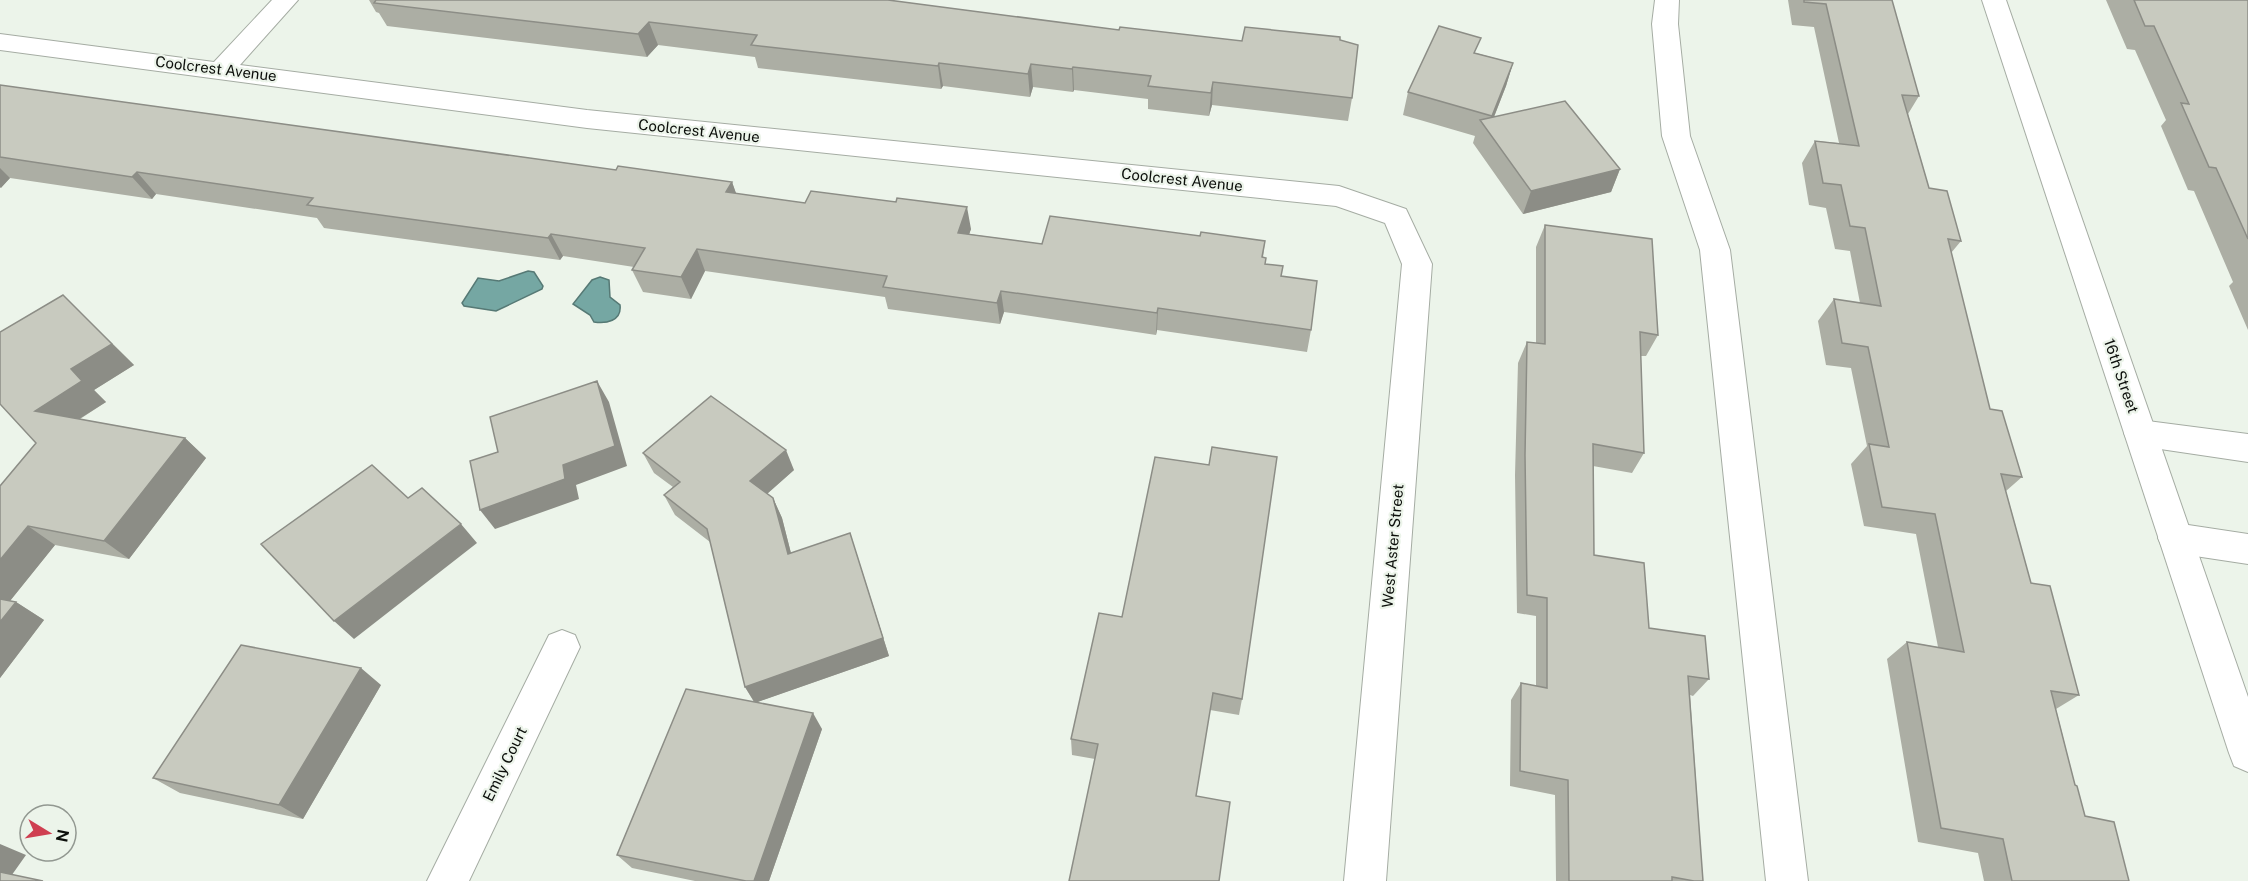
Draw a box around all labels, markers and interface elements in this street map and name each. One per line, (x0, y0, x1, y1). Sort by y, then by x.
street label: Coolcrest Avenue (154, 53, 278, 84)
street label: Coolcrest Avenue (637, 116, 761, 145)
street label: Coolcrest Avenue (1120, 165, 1244, 194)
street label: 16th Street (2101, 336, 2142, 415)
street label: West Aster Street (1379, 483, 1406, 609)
street label: Emily Court (479, 724, 530, 804)
north arrow (18, 803, 78, 863)
text: N (52, 828, 73, 844)

